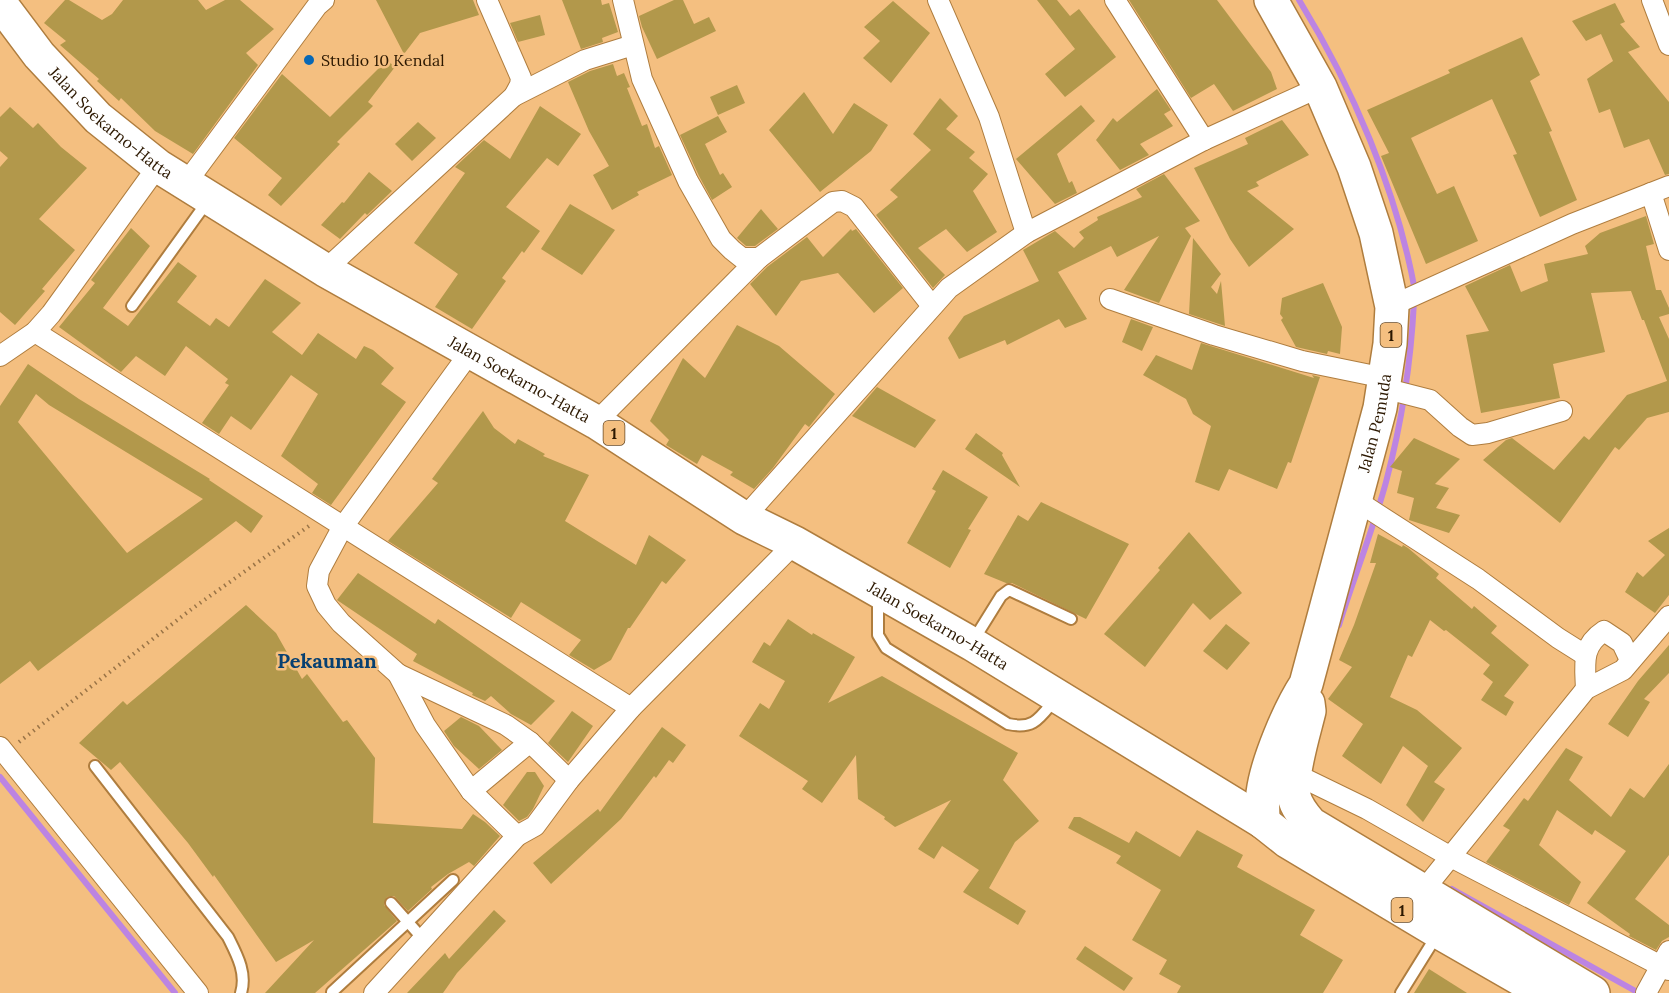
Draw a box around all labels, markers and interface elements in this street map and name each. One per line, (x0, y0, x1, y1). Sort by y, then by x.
place label: Studio 10 Kendal (321, 50, 445, 70)
marker: Studio 10 Kendal (302, 53, 316, 67)
street label: Jalan Soekarno-Hatta (44, 61, 177, 183)
road number: 1 (1380, 323, 1402, 347)
street label: Jalan Soekarno-Hatta (444, 331, 594, 427)
street label: Jalan Pemuda (1353, 372, 1395, 475)
road number: 1 (604, 421, 624, 445)
street label: Jalan Soekarno-Hatta (863, 576, 1012, 674)
district label: Pekauman (277, 648, 377, 673)
road number: 1 (1392, 898, 1412, 922)

